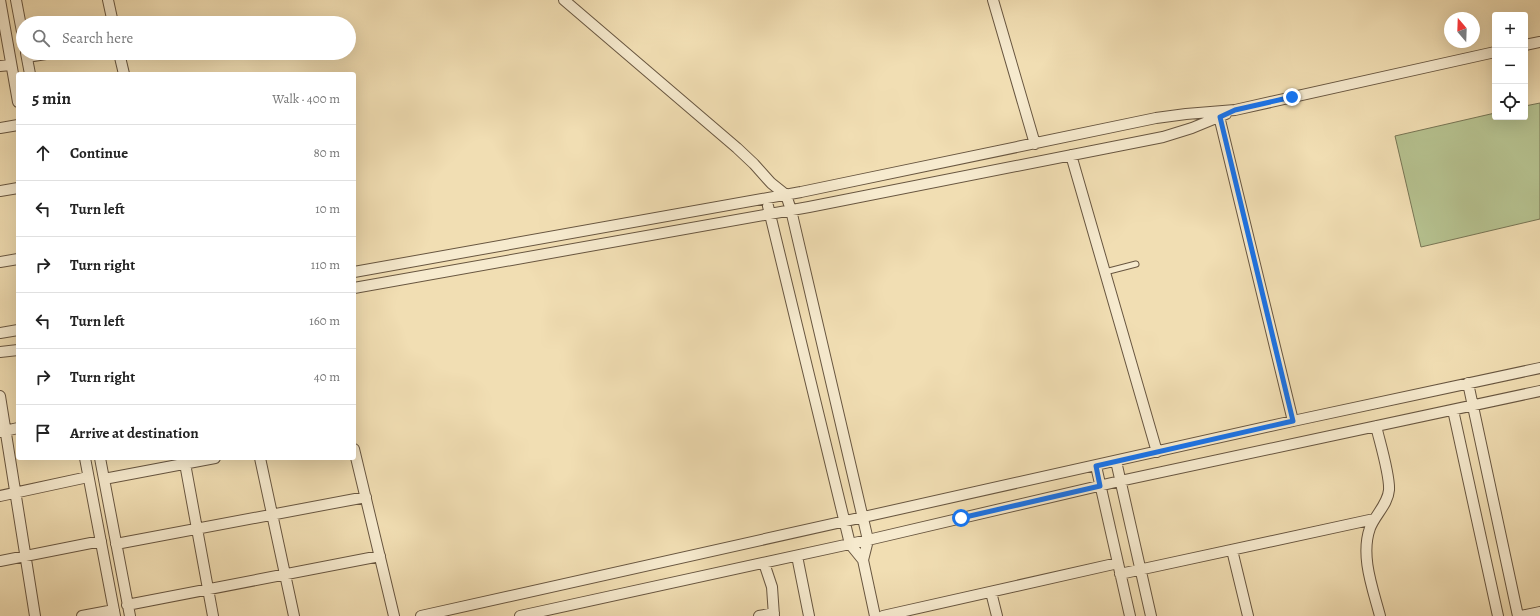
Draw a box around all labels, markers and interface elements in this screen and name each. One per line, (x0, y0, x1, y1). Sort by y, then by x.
north arrow (1444, 12, 1480, 48)
map controls (1492, 12, 1528, 120)
button: + (1492, 12, 1528, 48)
search box (16, 16, 356, 60)
icon: search (30, 27, 52, 49)
text: Search here (62, 28, 133, 48)
button: − (1492, 48, 1528, 84)
button: locate (1492, 84, 1528, 120)
text: 5 min (32, 87, 71, 110)
route end (1283, 88, 1301, 106)
text: Walk · 400 m (272, 90, 340, 107)
icon: ahead (32, 142, 54, 164)
text: Continue (70, 143, 128, 163)
text: 80 m (313, 144, 340, 161)
icon: left (32, 198, 54, 220)
text: Turn left (70, 199, 125, 219)
text: 10 m (315, 200, 340, 217)
icon: right (32, 254, 54, 276)
text: Turn right (70, 255, 135, 275)
text: 110 m (311, 256, 340, 273)
icon: left (32, 310, 54, 332)
text: Turn left (70, 311, 125, 331)
text: 160 m (309, 312, 340, 329)
icon: right (32, 366, 54, 388)
text: Turn right (70, 367, 135, 387)
text: 40 m (314, 368, 340, 385)
icon: arrive (32, 422, 54, 444)
text: Arrive at destination (70, 423, 199, 443)
route start (952, 509, 970, 527)

